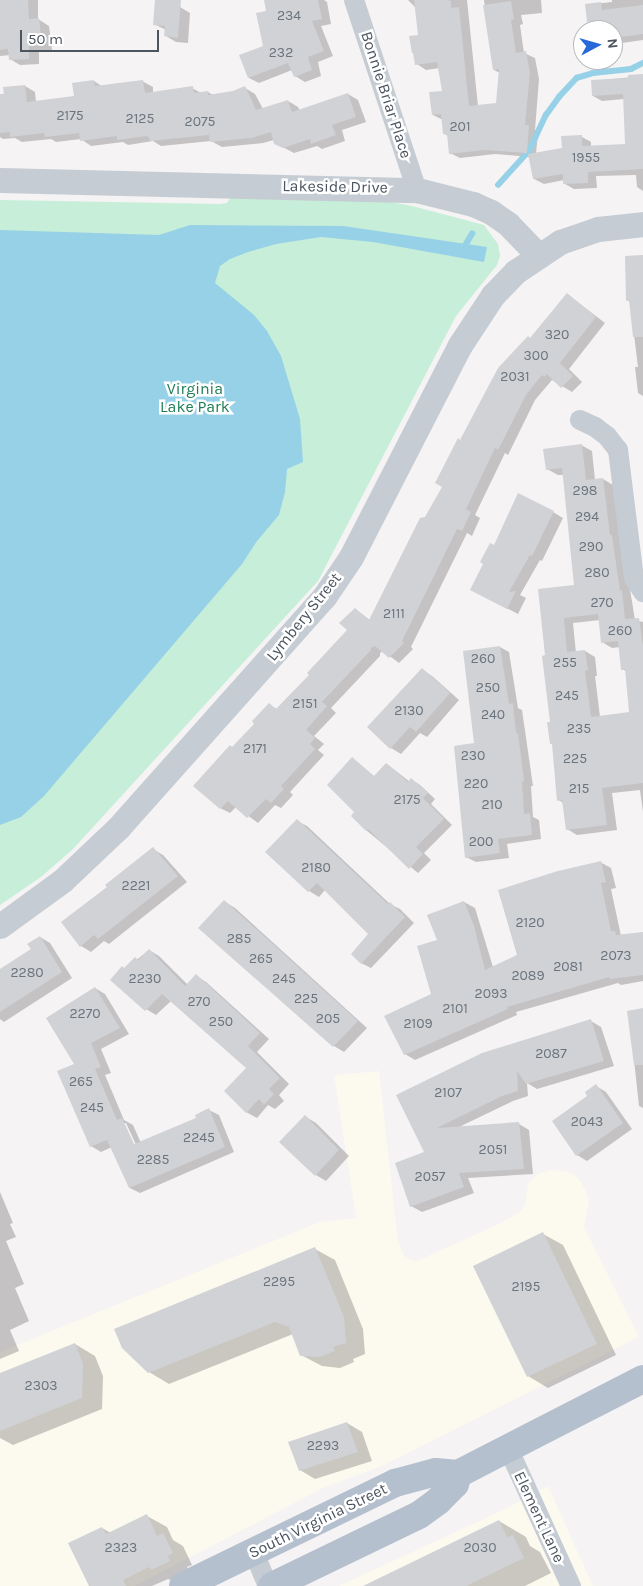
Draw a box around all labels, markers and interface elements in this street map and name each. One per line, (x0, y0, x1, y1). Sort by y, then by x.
house number: 234 (277, 8, 301, 24)
scale bar (22, 20, 161, 52)
north arrow (573, 20, 623, 70)
street label: Bonnie Briar Place (356, 29, 416, 161)
text: 50 m (28, 30, 63, 48)
text: N (603, 38, 621, 49)
house number: 232 (269, 45, 293, 61)
house number: 2175 (56, 108, 84, 124)
house number: 2125 (126, 111, 154, 127)
house number: 2075 (185, 114, 215, 130)
house number: 201 (449, 119, 471, 135)
house number: 1955 (572, 150, 600, 166)
street label: Lakeside Drive (282, 176, 388, 198)
house number: 320 (545, 327, 569, 343)
house number: 300 (524, 348, 548, 364)
house number: 2031 (500, 369, 530, 385)
park label: Virginia Lake Park (160, 379, 230, 417)
house number: 298 (573, 483, 597, 499)
house number: 294 (575, 509, 599, 525)
house number: 290 (579, 539, 603, 555)
house number: 280 (584, 565, 610, 581)
street label: Lymbery Street (263, 569, 345, 665)
house number: 270 (591, 595, 613, 611)
house number: 2111 (383, 606, 405, 622)
house number: 260 (608, 623, 632, 639)
house number: 260 (471, 651, 495, 667)
house number: 255 (553, 655, 577, 671)
house number: 250 (476, 680, 500, 696)
house number: 245 (555, 688, 579, 704)
house number: 2151 (292, 696, 318, 712)
house number: 2130 (394, 703, 424, 719)
house number: 240 (481, 707, 505, 723)
house number: 235 (567, 721, 591, 737)
house number: 2171 (243, 741, 267, 757)
house number: 230 (461, 748, 485, 764)
house number: 225 (563, 751, 587, 767)
house number: 220 (464, 776, 488, 792)
house number: 215 (569, 781, 589, 797)
house number: 2175 (393, 792, 421, 808)
house number: 210 (481, 797, 503, 813)
house number: 200 (469, 834, 493, 850)
house number: 2180 (301, 860, 331, 876)
house number: 2221 (122, 878, 150, 894)
house number: 2120 (515, 915, 545, 931)
house number: 285 (227, 931, 251, 947)
house number: 2073 (600, 948, 632, 964)
house number: 265 (249, 951, 273, 967)
house number: 2081 (553, 959, 583, 975)
house number: 2280 (10, 965, 44, 981)
house number: 2089 (511, 968, 545, 984)
house number: 2230 (129, 971, 161, 987)
house number: 245 (272, 971, 296, 987)
house number: 2093 (475, 986, 507, 1002)
house number: 225 (294, 991, 318, 1007)
house number: 270 (188, 994, 210, 1010)
house number: 2101 (442, 1001, 468, 1017)
house number: 2270 (69, 1006, 101, 1022)
house number: 205 (316, 1011, 340, 1027)
house number: 250 (209, 1014, 233, 1030)
house number: 2109 (403, 1016, 433, 1032)
house number: 2087 (535, 1046, 567, 1062)
house number: 265 (69, 1074, 93, 1090)
house number: 2107 (434, 1085, 462, 1101)
house number: 245 (80, 1100, 104, 1116)
house number: 2043 (571, 1114, 603, 1130)
house number: 2245 (183, 1130, 215, 1146)
house number: 2051 (479, 1142, 507, 1158)
house number: 2285 (137, 1152, 169, 1168)
house number: 2057 (415, 1169, 445, 1185)
house number: 2295 (263, 1274, 295, 1290)
house number: 2195 (512, 1279, 540, 1295)
house number: 2303 (25, 1378, 57, 1394)
house number: 2293 (307, 1438, 339, 1454)
street label: Element Lane (509, 1468, 569, 1566)
street label: South Virginia Street (246, 1479, 390, 1563)
house number: 2323 (105, 1540, 137, 1556)
house number: 2030 (464, 1540, 496, 1556)

